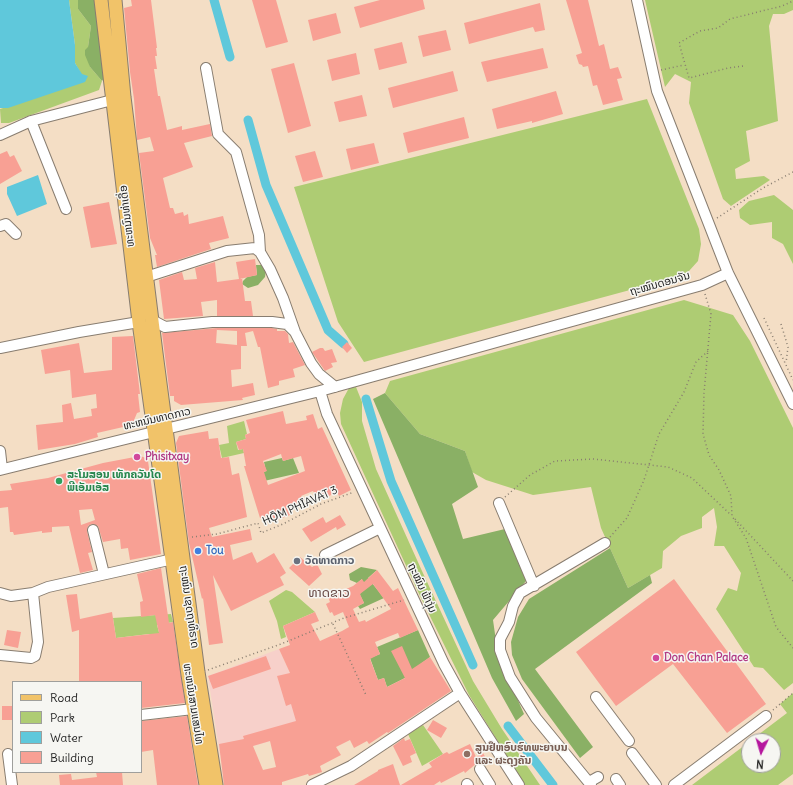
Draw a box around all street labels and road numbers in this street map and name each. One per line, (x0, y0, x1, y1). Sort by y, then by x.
street label: ທະຫນົນທ່າເດື່ອ (117, 184, 137, 248)
street label: ຖະໝົນດອນຈັນ (628, 269, 692, 299)
street label: ທະຫນົນທາດກາວ (122, 405, 192, 433)
street label: HǬM PHĪAVAT 3 (260, 484, 340, 528)
street label: ຖະໝົນ ຟ້າງຸ່ມ (405, 561, 439, 615)
street label: ຖະໜົນ ເຊດຖາທິຣາດ (177, 565, 201, 649)
street label: ທະຫນົນສາມແສນໄທ (180, 663, 206, 745)

